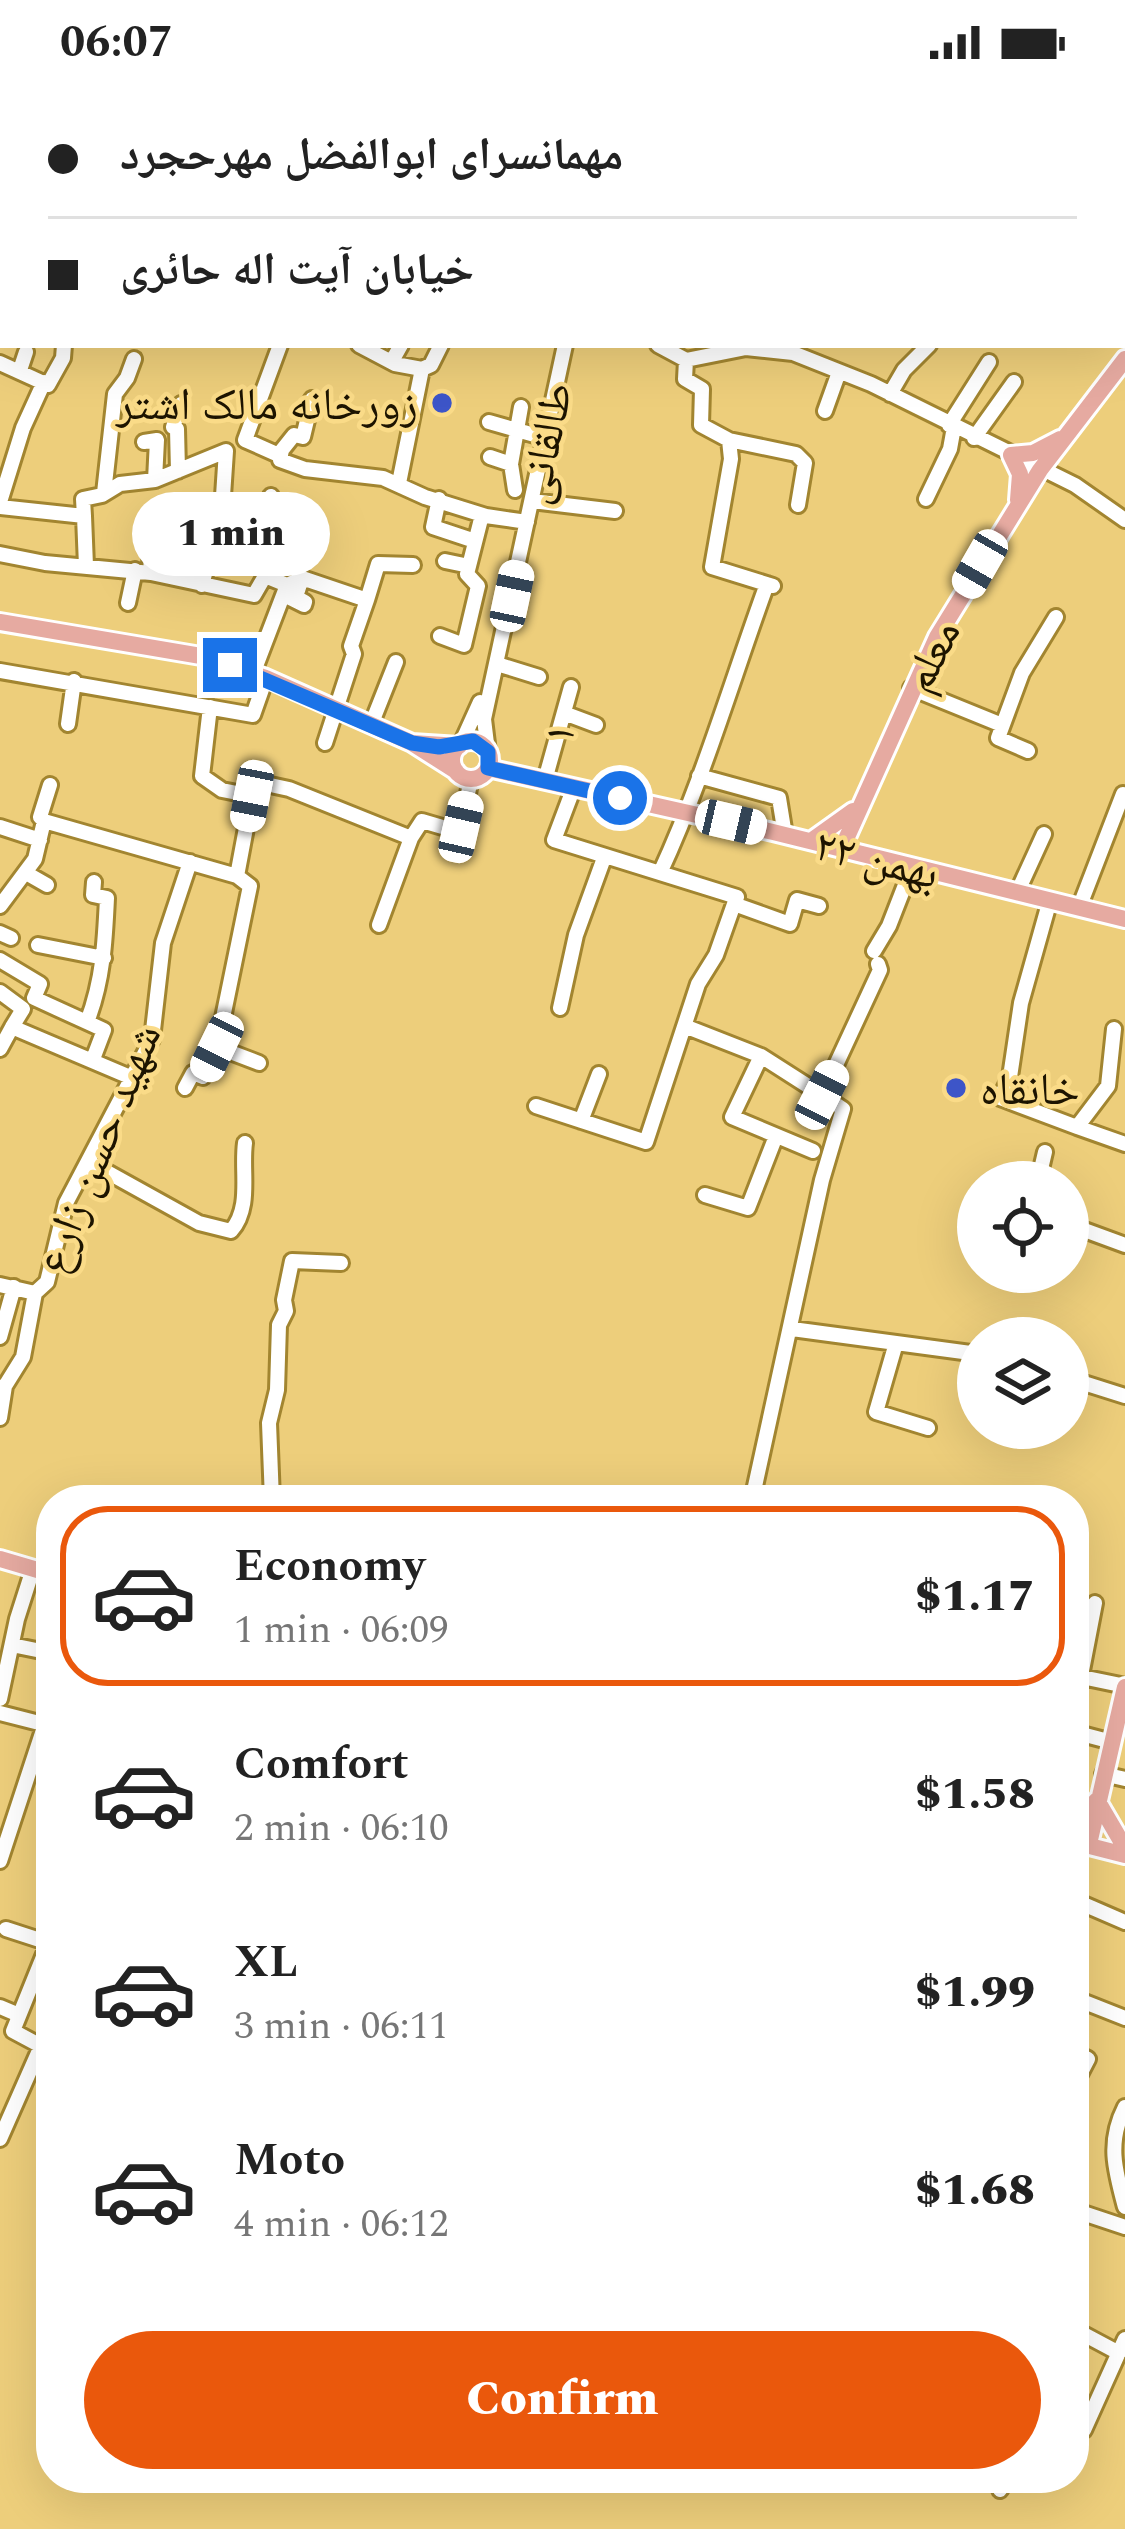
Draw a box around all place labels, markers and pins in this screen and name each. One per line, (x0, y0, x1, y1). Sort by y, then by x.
place label: زورخانه مالک اشتر (115, 371, 418, 440)
marker: زورخانه مالک اشتر (429, 390, 455, 416)
place label: خانقاه (980, 1056, 1080, 1125)
marker: خانقاه (943, 1075, 969, 1101)

